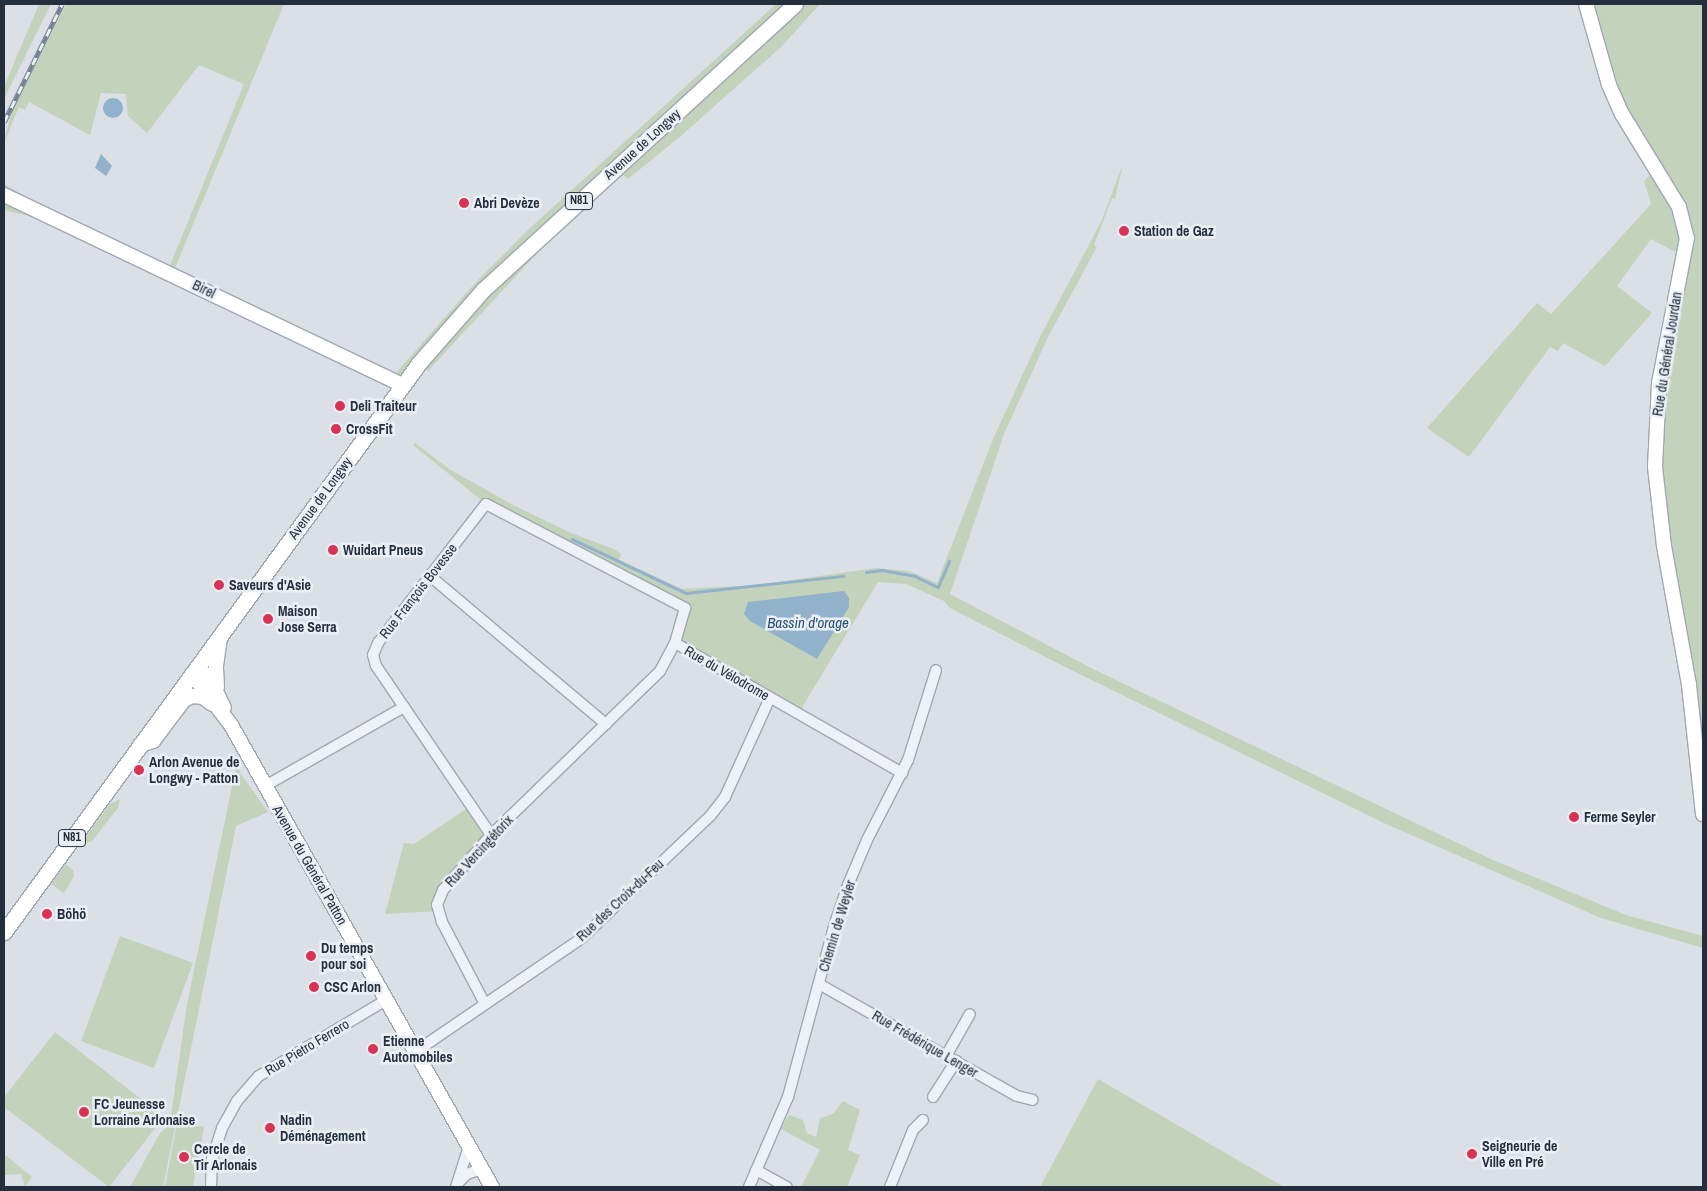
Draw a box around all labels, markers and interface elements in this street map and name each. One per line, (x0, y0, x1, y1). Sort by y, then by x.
street label: Avenue de Longwy (600, 105, 684, 183)
road number: N81 (564, 192, 594, 210)
place label: Abri Devèze (474, 195, 540, 211)
marker: Abri Devèze (458, 197, 470, 209)
place label: Station de Gaz (1134, 223, 1214, 239)
marker: Station de Gaz (1118, 225, 1130, 237)
street label: Birel (190, 276, 218, 302)
street label: Rue du Général Jourdan (1649, 291, 1685, 417)
place label: Deli Traiteur (350, 398, 416, 414)
marker: Deli Traiteur (334, 400, 346, 412)
place label: CrossFit (346, 421, 393, 437)
marker: CrossFit (330, 423, 342, 435)
street label: Avenue de Longwy (285, 454, 355, 542)
street label: Rue François Bovesse (376, 540, 460, 642)
place label: Wuidart Pneus (343, 542, 423, 558)
marker: Wuidart Pneus (327, 544, 339, 556)
place label: Saveurs d'Asie (229, 577, 311, 593)
marker: Saveurs d'Asie (213, 579, 225, 591)
place label: Maison Jose Serra (278, 603, 337, 636)
marker: Maison Jose Serra (262, 613, 274, 625)
water label: Bassin d'orage (767, 614, 849, 632)
street label: Rue du Vélodrome (682, 642, 772, 704)
place label: Arlon Avenue de Longwy - Patton (149, 754, 240, 786)
marker: Arlon Avenue de Longwy - Patton (133, 764, 145, 776)
street label: Avenue du Général Patton (269, 802, 351, 928)
place label: Ferme Seyler (1584, 809, 1656, 825)
marker: Ferme Seyler (1568, 811, 1580, 823)
street label: Rue Vercingétorix (442, 812, 516, 890)
road number: N81 (57, 828, 87, 848)
street label: Rue des Croix-du-Feu (573, 855, 667, 945)
street label: Chemin de Weyler (815, 878, 859, 974)
place label: Böhö (57, 906, 86, 922)
marker: Böhö (41, 908, 53, 920)
place label: Du temps pour soi (321, 940, 373, 972)
marker: Du temps pour soi (305, 950, 317, 962)
place label: CSC Arlon (324, 979, 381, 995)
marker: CSC Arlon (308, 981, 320, 993)
street label: Rue Frédérique Lenger (869, 1007, 981, 1081)
street label: Rue Pietro Ferrero (262, 1015, 352, 1079)
place label: Etienne Automobiles (383, 1033, 453, 1066)
marker: Etienne Automobiles (367, 1043, 379, 1055)
place label: FC Jeunesse Lorraine Arlonaise (94, 1096, 195, 1128)
marker: FC Jeunesse Lorraine Arlonaise (78, 1106, 90, 1118)
place label: Nadin Déménagement (280, 1112, 365, 1144)
marker: Nadin Déménagement (264, 1122, 276, 1134)
place label: Seigneurie de Ville en Pré (1482, 1138, 1557, 1170)
place label: Cercle de Tir Arlonais (194, 1141, 258, 1174)
marker: Seigneurie de Ville en Pré (1466, 1148, 1478, 1160)
marker: Cercle de Tir Arlonais (178, 1151, 190, 1163)

